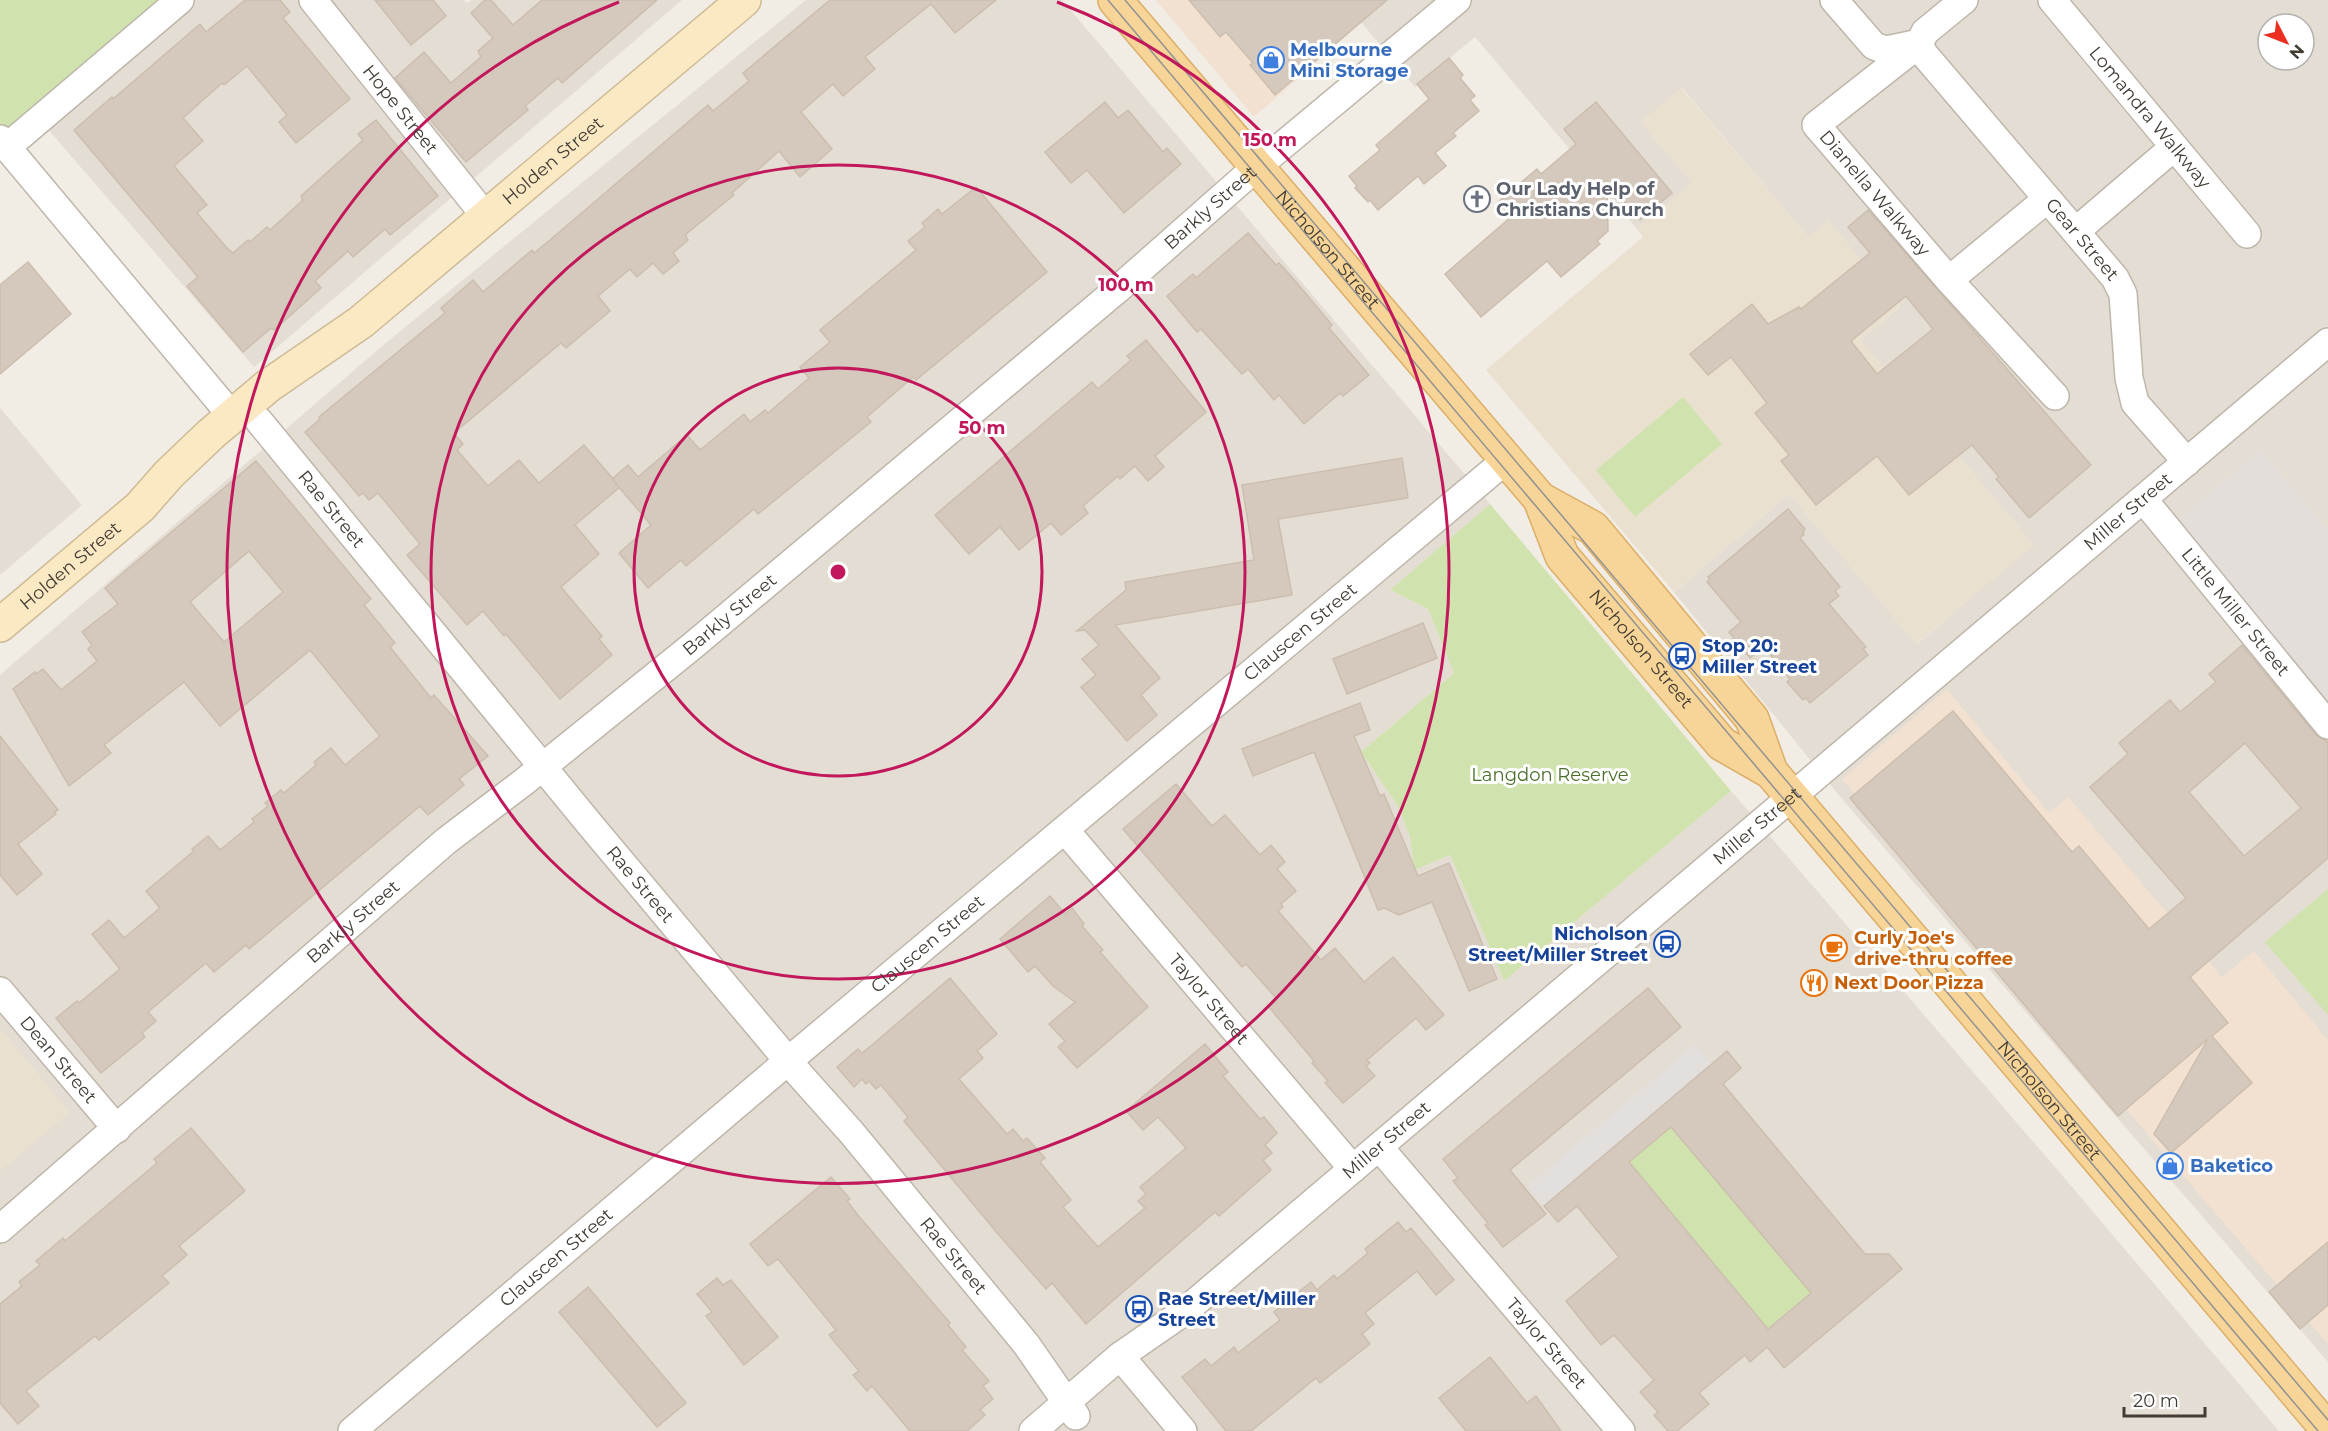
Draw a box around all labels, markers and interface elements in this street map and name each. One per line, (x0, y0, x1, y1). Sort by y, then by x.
north arrow (2256, 12, 2316, 72)
place label: Melbourne Mini Storage (1290, 39, 1409, 82)
text: N (2285, 41, 2308, 63)
street label: Lomandra Walkway (2085, 42, 2216, 193)
shop icon: Melbourne Mini Storage (1256, 45, 1286, 75)
street label: Hope Street (358, 60, 443, 159)
street label: Holden Street (498, 112, 608, 209)
street label: Dianella Walkway (1815, 126, 1935, 261)
text: 150 m (1243, 129, 1297, 151)
street label: Barkly Street (1160, 161, 1261, 254)
place label: Our Lady Help of Christians Church (1496, 178, 1664, 221)
church icon: Our Lady Help of Christians Church (1462, 184, 1492, 214)
street label: Nicholson Street (1271, 186, 1384, 314)
street label: Gear Street (2041, 194, 2124, 285)
text: 100 m (1098, 274, 1154, 296)
text: 50 m (959, 417, 1005, 439)
street label: Rae Street (293, 466, 369, 552)
street label: Miller Street (2079, 468, 2177, 555)
street label: Holden Street (15, 517, 125, 614)
street label: Little Miller Street (2177, 543, 2294, 681)
centre of rings (828, 562, 848, 582)
street label: Barkly Street (678, 569, 781, 660)
street label: Clauscen Street (1239, 578, 1362, 686)
street label: Nicholson Street (1584, 585, 1698, 713)
place label: Stop 20: Miller Street (1702, 635, 1817, 678)
bus stop icon: Stop 20: Miller Street (1667, 641, 1697, 671)
park label: Langdon Reserve (1471, 764, 1629, 786)
street label: Miller Street (1708, 782, 1806, 870)
street label: Rae Street (602, 841, 679, 927)
street label: Barkly Street (302, 876, 404, 968)
street label: Clauscen Street (866, 890, 989, 998)
place label: Nicholson Street/Miller Street (1468, 923, 1648, 966)
place label: Curly Joe's drive-thru coffee (1854, 927, 2013, 970)
bus stop icon: Nicholson Street/Miller Street (1652, 929, 1682, 959)
cafe icon: Curly Joe's drive-thru coffee (1819, 933, 1849, 963)
street label: Taylor Street (1164, 949, 1254, 1049)
restaurant icon: Next Door Pizza (1799, 968, 1829, 998)
place label: Next Door Pizza (1834, 972, 1984, 994)
street label: Dean Street (15, 1012, 101, 1108)
street label: Nicholson Street (1993, 1037, 2106, 1165)
street label: Miller Street (1338, 1097, 1435, 1184)
shop icon: Baketico (2155, 1151, 2185, 1181)
place label: Baketico (2190, 1155, 2273, 1177)
street label: Clauscen Street (495, 1203, 617, 1312)
street label: Rae Street (915, 1213, 992, 1299)
place label: Rae Street/Miller Street (1158, 1288, 1316, 1331)
street label: Taylor Street (1502, 1293, 1591, 1393)
bus stop icon: Rae Street/Miller Street (1124, 1294, 1154, 1324)
scale bar (2124, 1380, 2205, 1418)
text: 20 m (2133, 1390, 2179, 1412)

